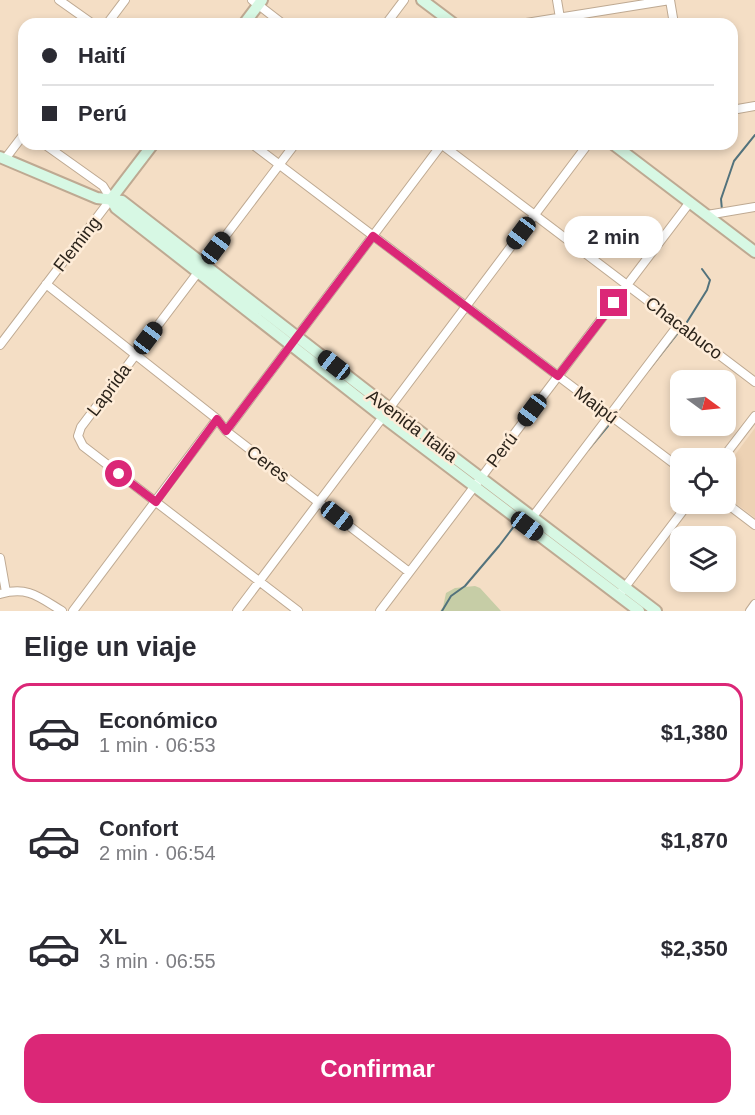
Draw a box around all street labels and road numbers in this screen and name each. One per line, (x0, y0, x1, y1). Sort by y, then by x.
street label: Fleming (49, 213, 105, 275)
street label: Chacabuco (642, 293, 726, 363)
street label: Laprida (83, 359, 136, 420)
street label: Maipú (570, 382, 622, 428)
street label: Avenida Italia (363, 386, 462, 467)
street label: Perú (483, 429, 521, 471)
street label: Ceres (243, 442, 293, 486)

